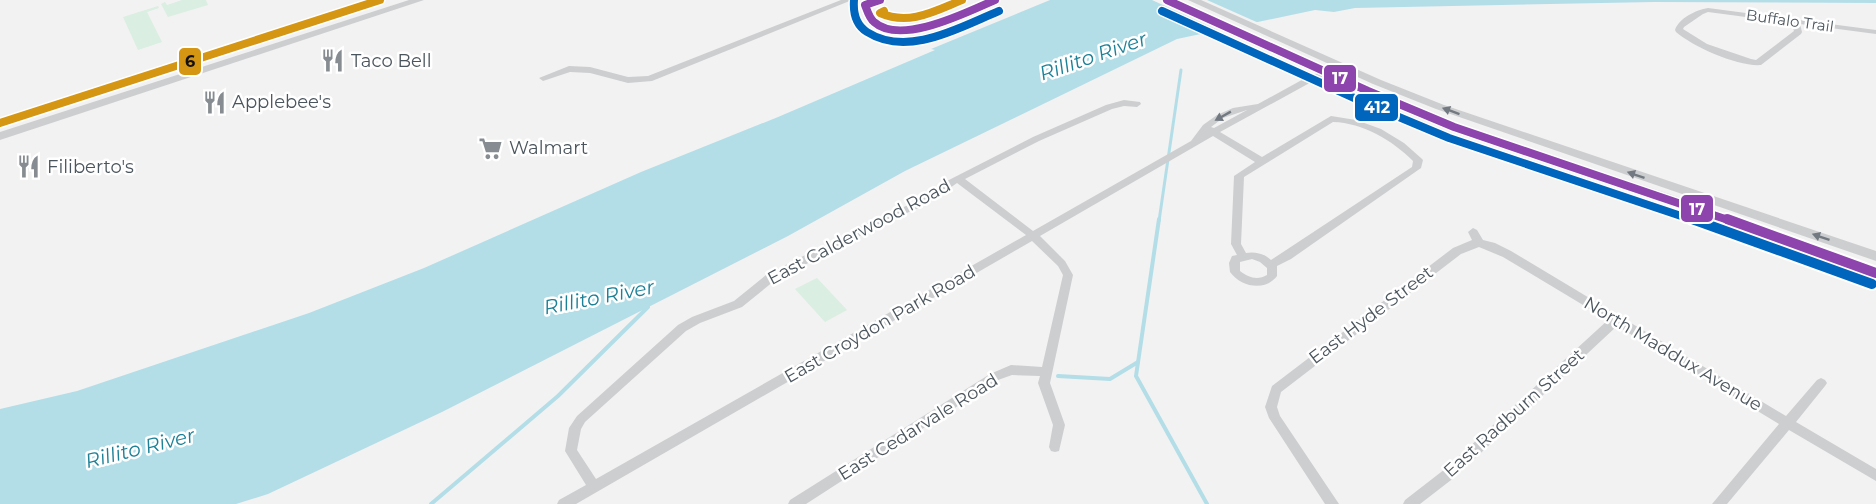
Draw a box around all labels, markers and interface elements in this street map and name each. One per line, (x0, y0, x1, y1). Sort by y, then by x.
street label: Buffalo Trail (1745, 5, 1835, 36)
water label: Rillito River (1036, 26, 1151, 86)
line badge: 6 (178, 47, 202, 76)
restaurant icon: Taco Bell (320, 48, 346, 74)
place label: Taco Bell (351, 50, 432, 72)
text: 6 (185, 52, 195, 71)
line badge: 17 (1323, 64, 1357, 93)
text: 17 (1332, 69, 1348, 88)
restaurant icon: Applebee's (201, 89, 227, 115)
place label: Applebee's (232, 91, 331, 113)
line badge: 412 (1354, 93, 1399, 122)
text: 412 (1364, 98, 1390, 117)
one-way arrow (1442, 106, 1460, 116)
one-way arrow (1214, 111, 1231, 121)
supermarket icon: Walmart (478, 135, 504, 161)
place label: Walmart (509, 137, 588, 159)
restaurant icon: Filiberto's (16, 154, 42, 180)
place label: Filiberto's (47, 156, 134, 178)
one-way arrow (1627, 169, 1645, 179)
street label: East Calderwood Road (764, 174, 954, 290)
line badge: 17 (1680, 194, 1714, 223)
text: 17 (1689, 200, 1705, 219)
one-way arrow (1812, 232, 1830, 242)
street label: East Croydon Park Road (781, 260, 979, 388)
street label: East Hyde Street (1305, 261, 1437, 369)
water label: Rillito River (542, 274, 657, 319)
street label: North Maddux Avenue (1580, 292, 1766, 416)
street label: East Radburn Street (1439, 344, 1589, 482)
street label: East Cedarvale Road (834, 369, 1002, 485)
water label: Rillito River (83, 423, 198, 473)

